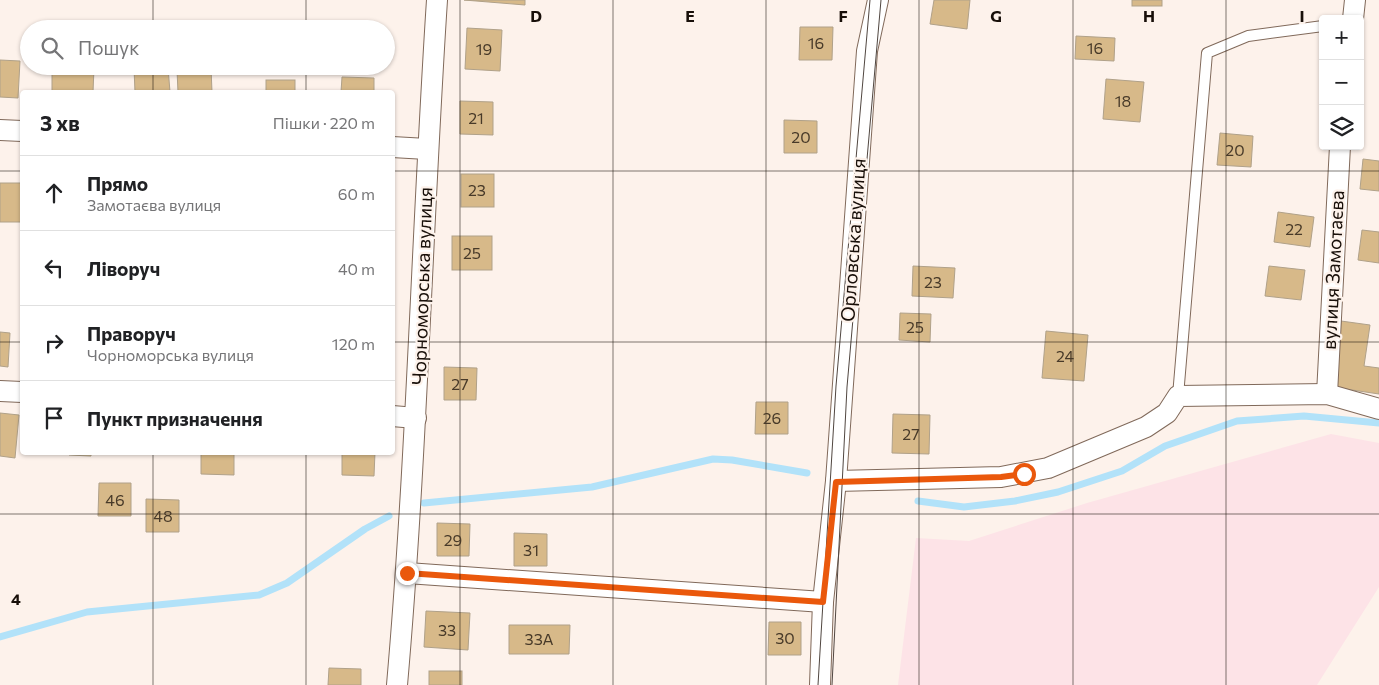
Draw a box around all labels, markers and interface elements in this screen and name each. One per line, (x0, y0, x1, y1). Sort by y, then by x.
text: D (530, 6, 542, 25)
text: E (685, 6, 695, 25)
text: F (838, 6, 848, 25)
text: G (990, 6, 1002, 25)
text: H (1143, 6, 1155, 25)
text: I (1299, 6, 1305, 25)
map controls (1319, 15, 1364, 150)
button: + (1319, 15, 1364, 60)
search box (20, 20, 395, 75)
house number: 16 (808, 33, 824, 52)
icon: search (38, 34, 66, 62)
text: Пошук (78, 36, 139, 59)
house number: 16 (1087, 38, 1103, 57)
house number: 19 (476, 39, 492, 58)
button: − (1319, 60, 1364, 105)
house number: 18 (1115, 91, 1131, 110)
button: layers (1319, 105, 1364, 150)
house number: 21 (468, 108, 484, 127)
text: 3 хв (40, 110, 80, 135)
text: Пішки · 220 m (273, 113, 375, 132)
house number: 20 (791, 127, 811, 146)
house number: 20 (1225, 140, 1245, 159)
street label: Орловська вулиця (835, 157, 870, 323)
text: Прямо (87, 172, 148, 195)
icon: ahead (40, 179, 68, 207)
house number: 23 (468, 180, 486, 199)
text: 60 m (338, 184, 375, 203)
street label: Чорноморська вулиця (407, 186, 436, 385)
street label: вулиця Замотаєва (1317, 190, 1348, 350)
text: Замотаєва вулиця (87, 195, 221, 214)
house number: 22 (1285, 219, 1303, 238)
house number: 25 (463, 243, 481, 262)
icon: left (40, 254, 68, 282)
text: Ліворуч (87, 257, 160, 280)
text: 40 m (338, 259, 375, 278)
house number: 23 (924, 272, 942, 291)
house number: 25 (906, 317, 924, 336)
text: Праворуч (87, 322, 176, 345)
icon: right (40, 329, 68, 357)
text: 120 m (332, 334, 375, 353)
text: Чорноморська вулиця (87, 345, 254, 364)
house number: 24 (1056, 346, 1074, 365)
house number: 27 (451, 374, 469, 393)
icon: arrive (40, 404, 68, 432)
text: Пункт призначення (87, 407, 263, 430)
house number: 26 (763, 408, 781, 427)
house number: 27 (902, 424, 920, 443)
route start (1013, 463, 1036, 486)
house number: 46 (105, 490, 125, 509)
house number: 48 (153, 506, 173, 525)
house number: 29 (444, 530, 462, 549)
house number: 31 (523, 540, 539, 559)
route end (396, 562, 419, 585)
text: 4 (11, 589, 21, 608)
house number: 33 (438, 620, 456, 639)
house number: 30 (775, 628, 795, 647)
house number: 33А (525, 629, 553, 648)

